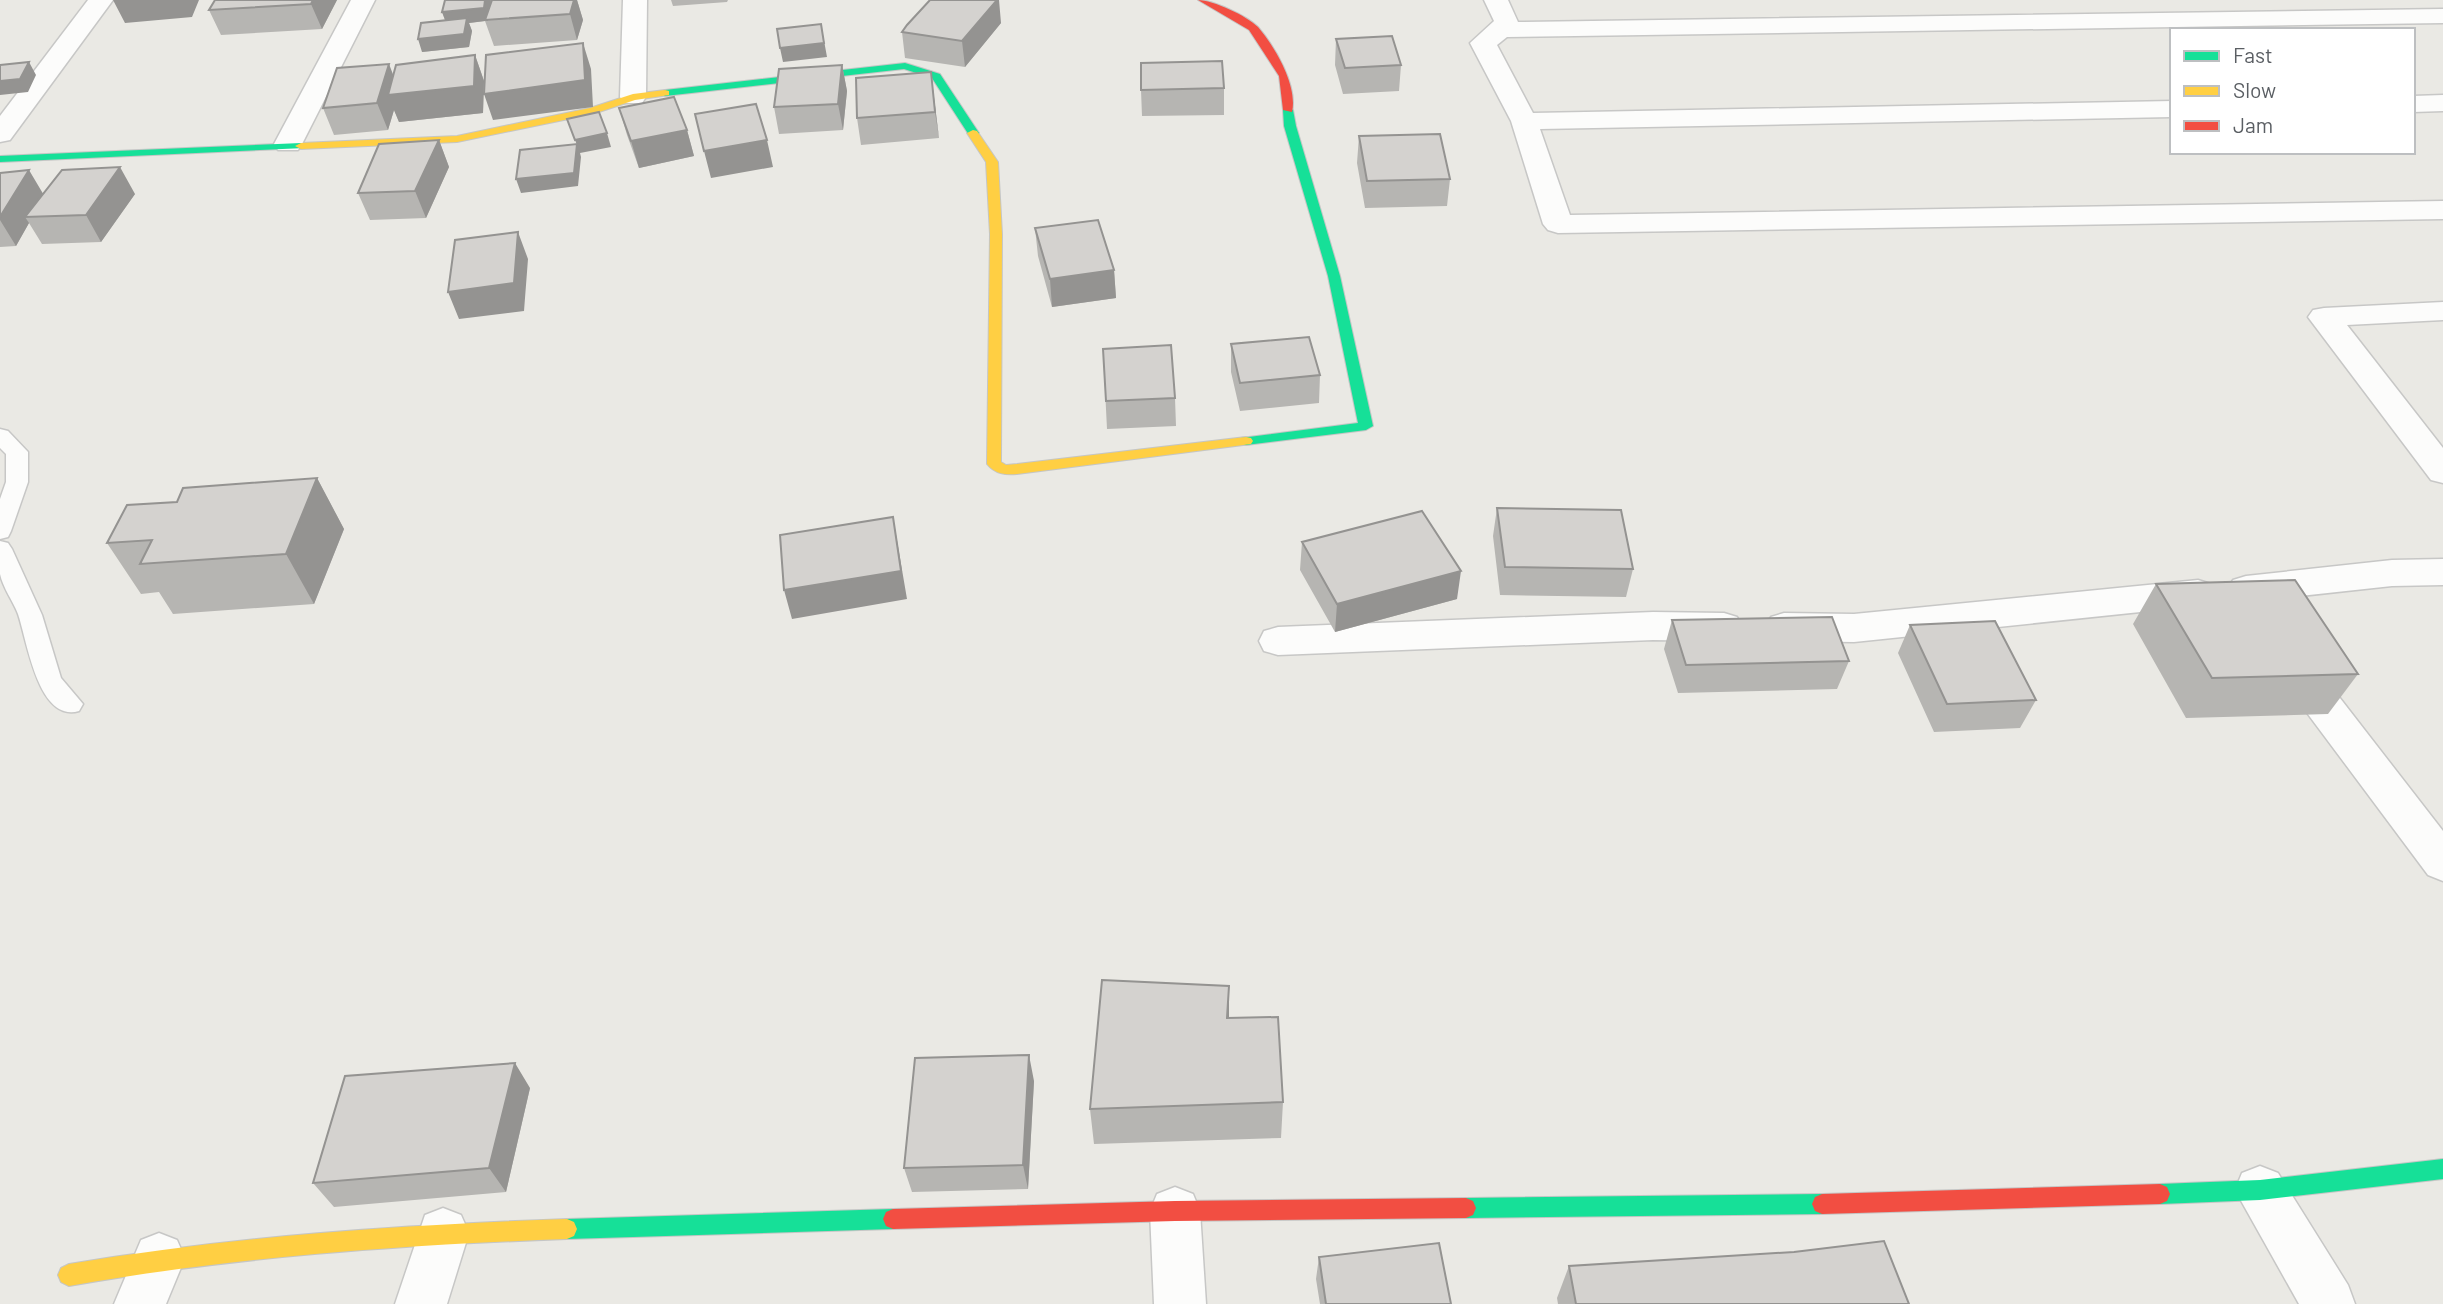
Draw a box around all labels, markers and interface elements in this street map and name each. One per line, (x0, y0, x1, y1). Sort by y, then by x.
legend (2170, 28, 2415, 154)
text: Fast (2233, 42, 2273, 67)
text: Slow (2233, 77, 2276, 102)
text: Jam (2233, 112, 2273, 137)

